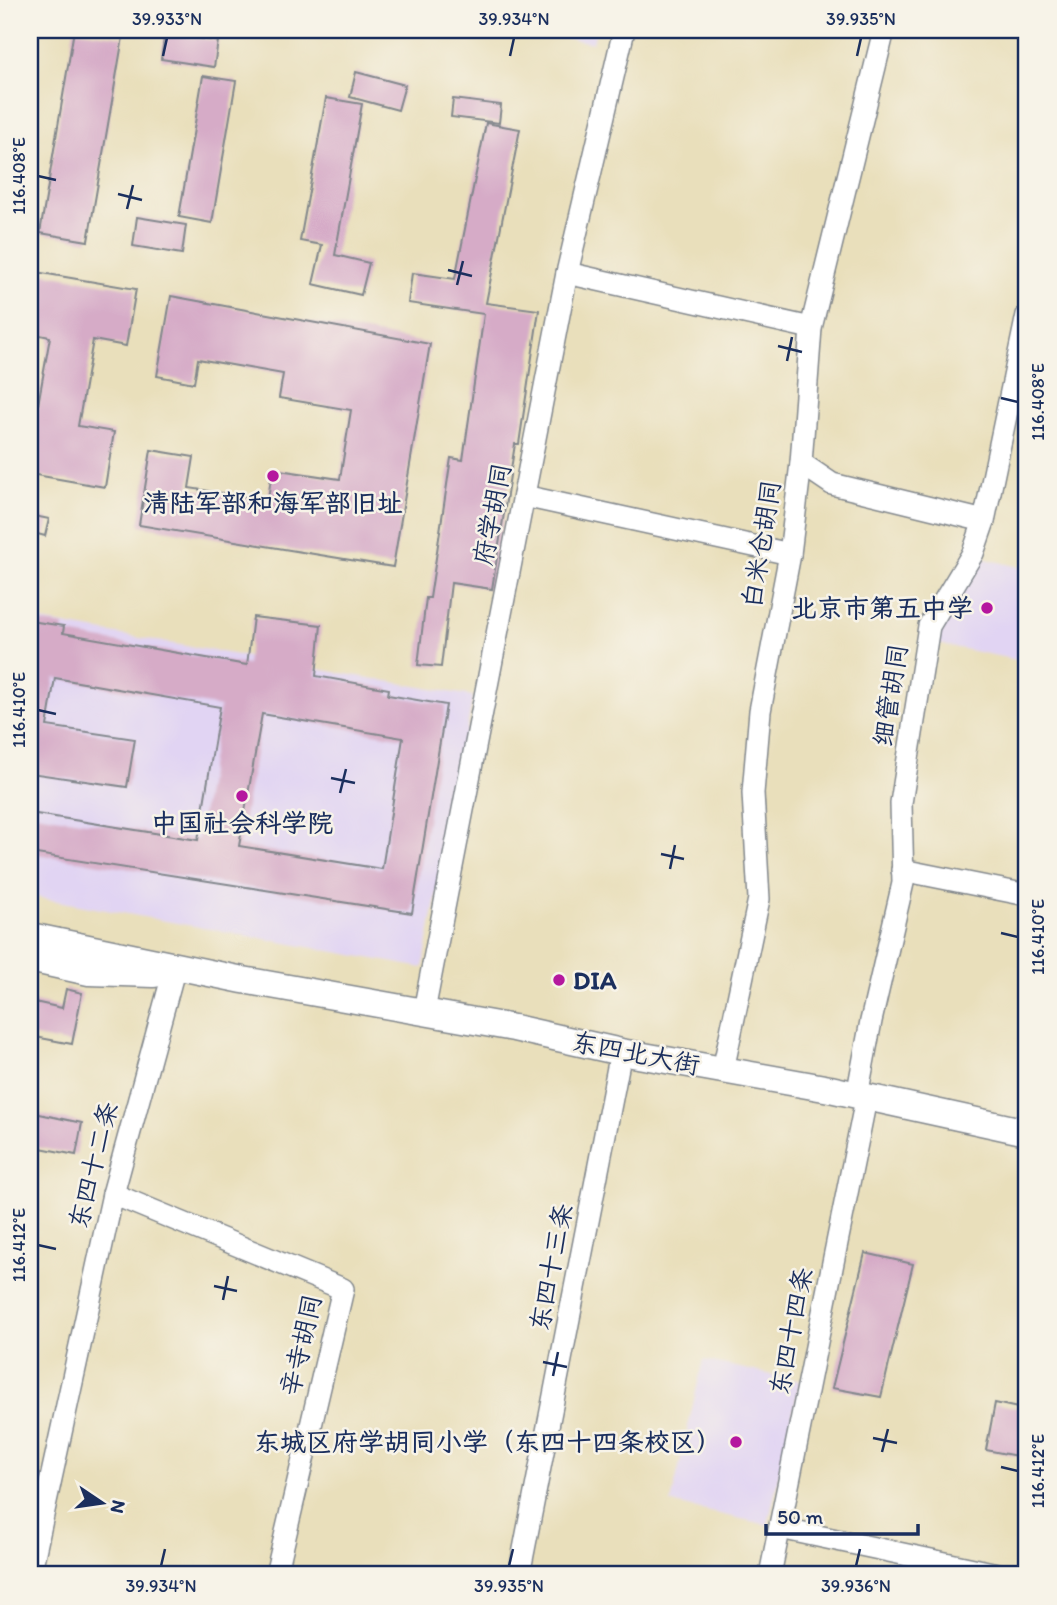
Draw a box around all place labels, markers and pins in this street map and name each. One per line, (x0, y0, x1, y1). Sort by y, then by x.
marker: 清陆军部和海军部旧址 (265, 468, 281, 484)
place label: 清陆军部和海军部旧址 (143, 487, 403, 519)
place label: 北京市第五中学 (791, 592, 973, 624)
marker: 北京市第五中学 (979, 600, 995, 616)
marker: 中国社会科学院 (234, 788, 250, 804)
place label: 中国社会科学院 (151, 807, 333, 839)
place label: DIA (573, 964, 617, 996)
marker: DIA (551, 972, 567, 988)
place label: 东城区府学胡同小学（东四十四条校区） (254, 1426, 722, 1458)
marker: 东城区府学胡同小学（东四十四条校区） (728, 1434, 744, 1450)

